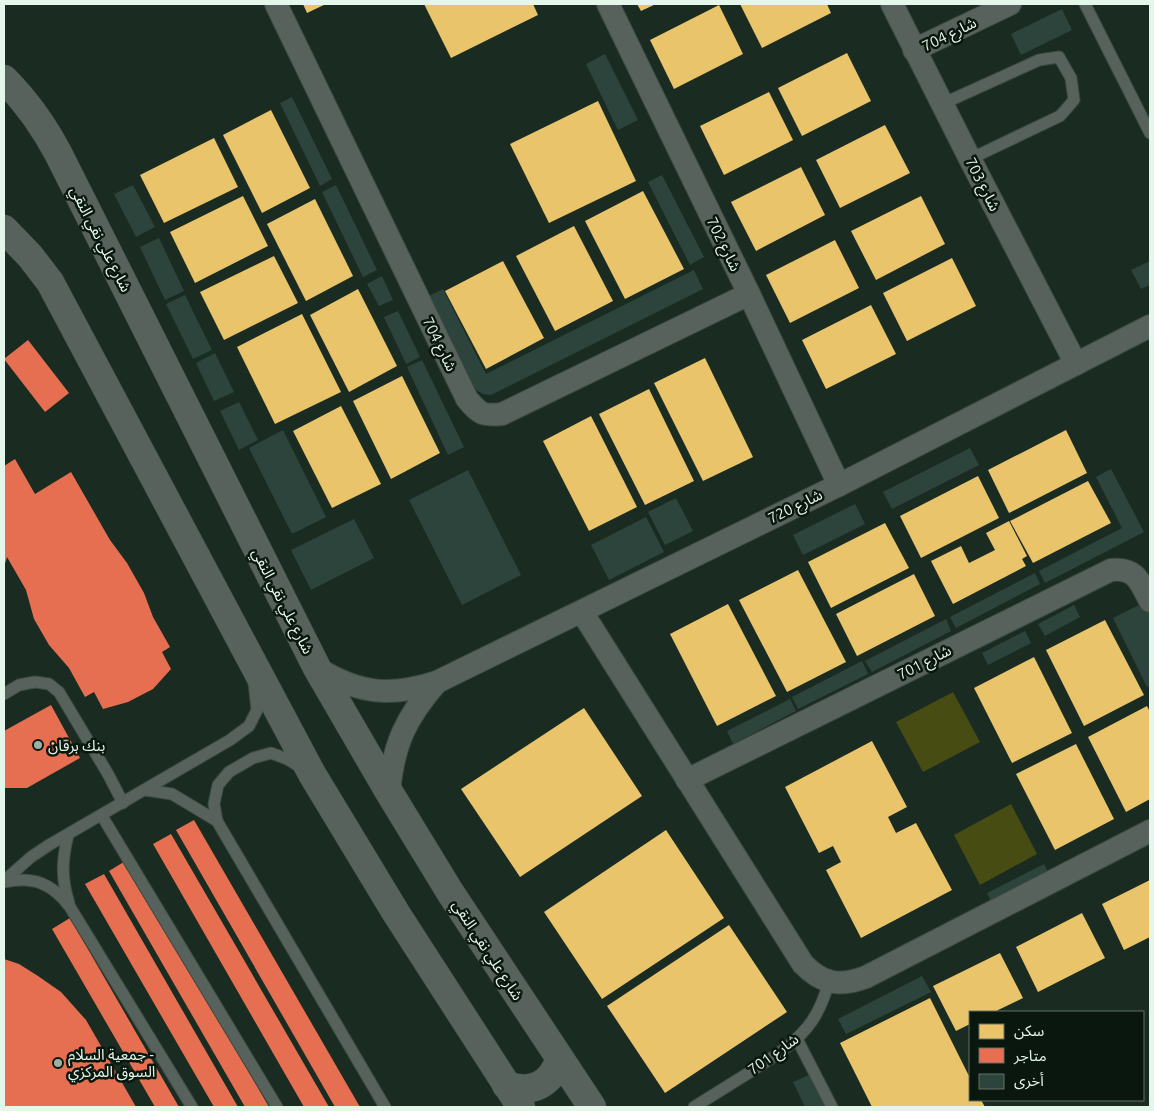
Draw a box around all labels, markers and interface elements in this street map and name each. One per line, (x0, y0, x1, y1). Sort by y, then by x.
street label: شارع 704 (919, 14, 981, 58)
street label: شارع 703 (959, 154, 1004, 216)
street label: شارع علي نقي النقي (63, 183, 135, 297)
street label: شارع 702 (700, 214, 744, 276)
street label: شارع 704 (416, 314, 460, 376)
street label: شارع 720 (765, 486, 827, 530)
street label: شارع علي نقي النقي (245, 545, 317, 659)
street label: شارع 701 (894, 641, 956, 686)
place label: بنك برقان (48, 737, 105, 755)
marker: بنك برقان (32, 739, 44, 751)
street label: شارع علي نقي النقي (446, 897, 527, 1006)
legend (969, 1011, 1144, 1101)
text: سكن (1014, 1022, 1045, 1040)
street label: شارع 701 (745, 1030, 804, 1081)
place label: جمعية السلام - السوق المركزي (68, 1046, 155, 1083)
text: متاجر (1013, 1047, 1047, 1065)
marker: جمعية السلام - السوق المركزي (52, 1057, 64, 1069)
text: أخرى (1014, 1072, 1044, 1090)

